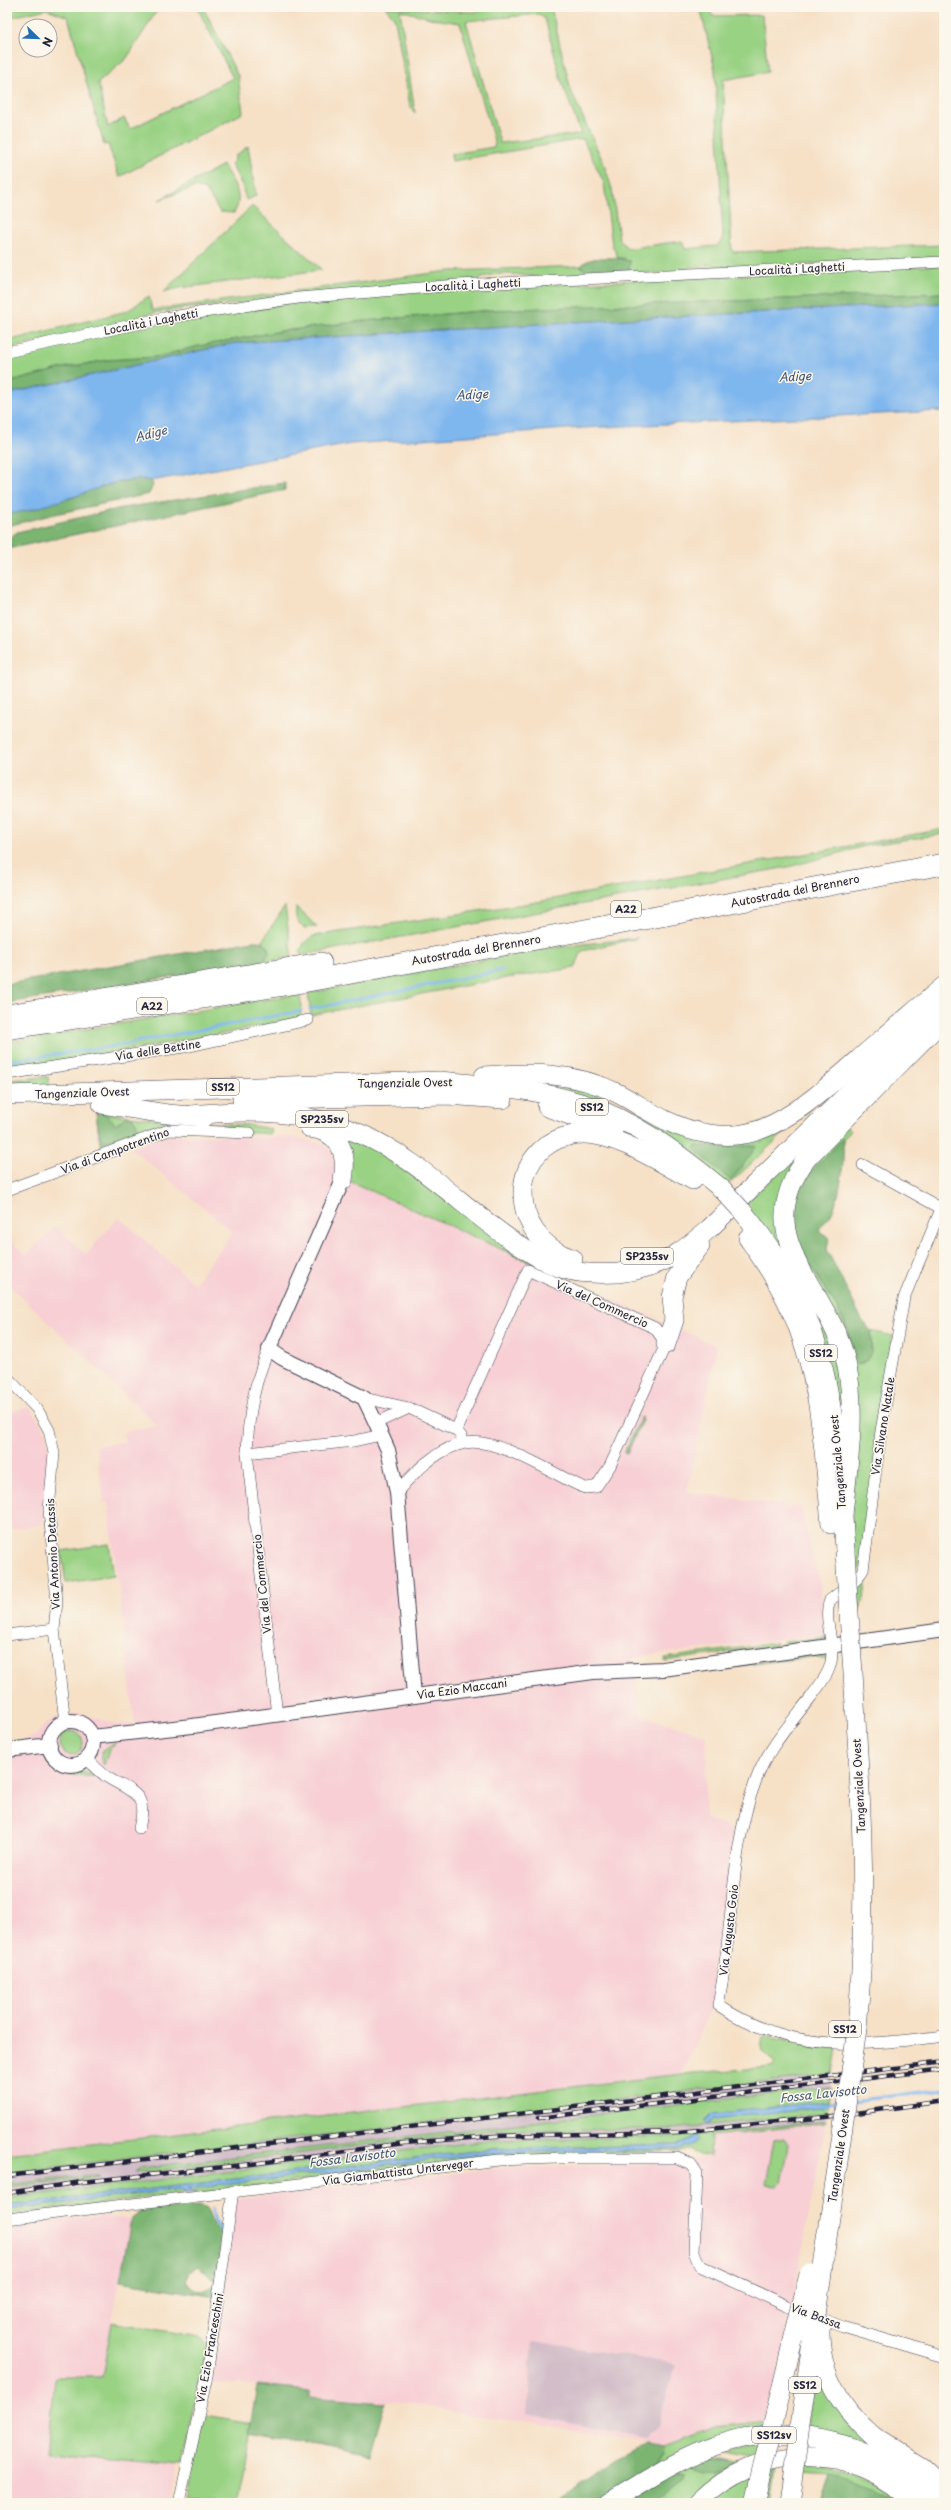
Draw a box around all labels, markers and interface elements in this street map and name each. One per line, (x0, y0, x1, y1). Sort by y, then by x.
north arrow (18, 18, 58, 58)
text: N (38, 35, 57, 50)
street label: Località i Laghetti (749, 258, 845, 280)
street label: Località i Laghetti (425, 274, 521, 296)
street label: Località i Laghetti (102, 304, 200, 339)
water label: Adige (778, 366, 812, 386)
water label: Adige (455, 384, 489, 404)
water label: Adige (133, 420, 169, 446)
street label: Autostrada del Brennero (729, 870, 861, 911)
road number: A22 (611, 901, 641, 917)
street label: Autostrada del Brennero (410, 930, 542, 969)
road number: A22 (137, 998, 167, 1014)
street label: Via delle Bettine (114, 1034, 202, 1065)
street label: Tangenziale Ovest (357, 1073, 453, 1092)
road number: SS12 (207, 1079, 239, 1095)
street label: Tangenziale Ovest (34, 1082, 130, 1103)
road number: SS12 (576, 1099, 608, 1115)
road number: SP235sv (296, 1111, 348, 1127)
street label: Via di Campotrentino (58, 1123, 171, 1178)
road number: SP235sv (621, 1248, 673, 1264)
street label: Via del Commercio (553, 1275, 651, 1332)
road number: SS12 (805, 1345, 837, 1361)
street label: Via Silvano Natale (866, 1375, 899, 1476)
street label: Tangenziale Ovest (825, 1413, 850, 1510)
street label: Via Antonio Detassis (41, 1498, 64, 1610)
street label: Via del Commercio (248, 1534, 275, 1635)
street label: Via Ezio Maccani (416, 1674, 508, 1703)
street label: Tangenziale Ovest (847, 1738, 869, 1834)
street label: Via Augusto Goio (714, 1883, 743, 1977)
road number: SS12 (829, 2021, 861, 2037)
water label: Fossa Lavisotto (779, 2079, 868, 2107)
street label: Tangenziale Ovest (823, 2107, 854, 2204)
water label: Fossa Lavisotto (308, 2143, 397, 2171)
street label: Via Giambattista Unterveger (321, 2154, 475, 2189)
street label: Via Ezio Franceschini (191, 2292, 228, 2404)
street label: Via Bassa (788, 2298, 844, 2333)
road number: SS12 (789, 2377, 821, 2393)
road number: SS12sv (752, 2427, 796, 2443)

